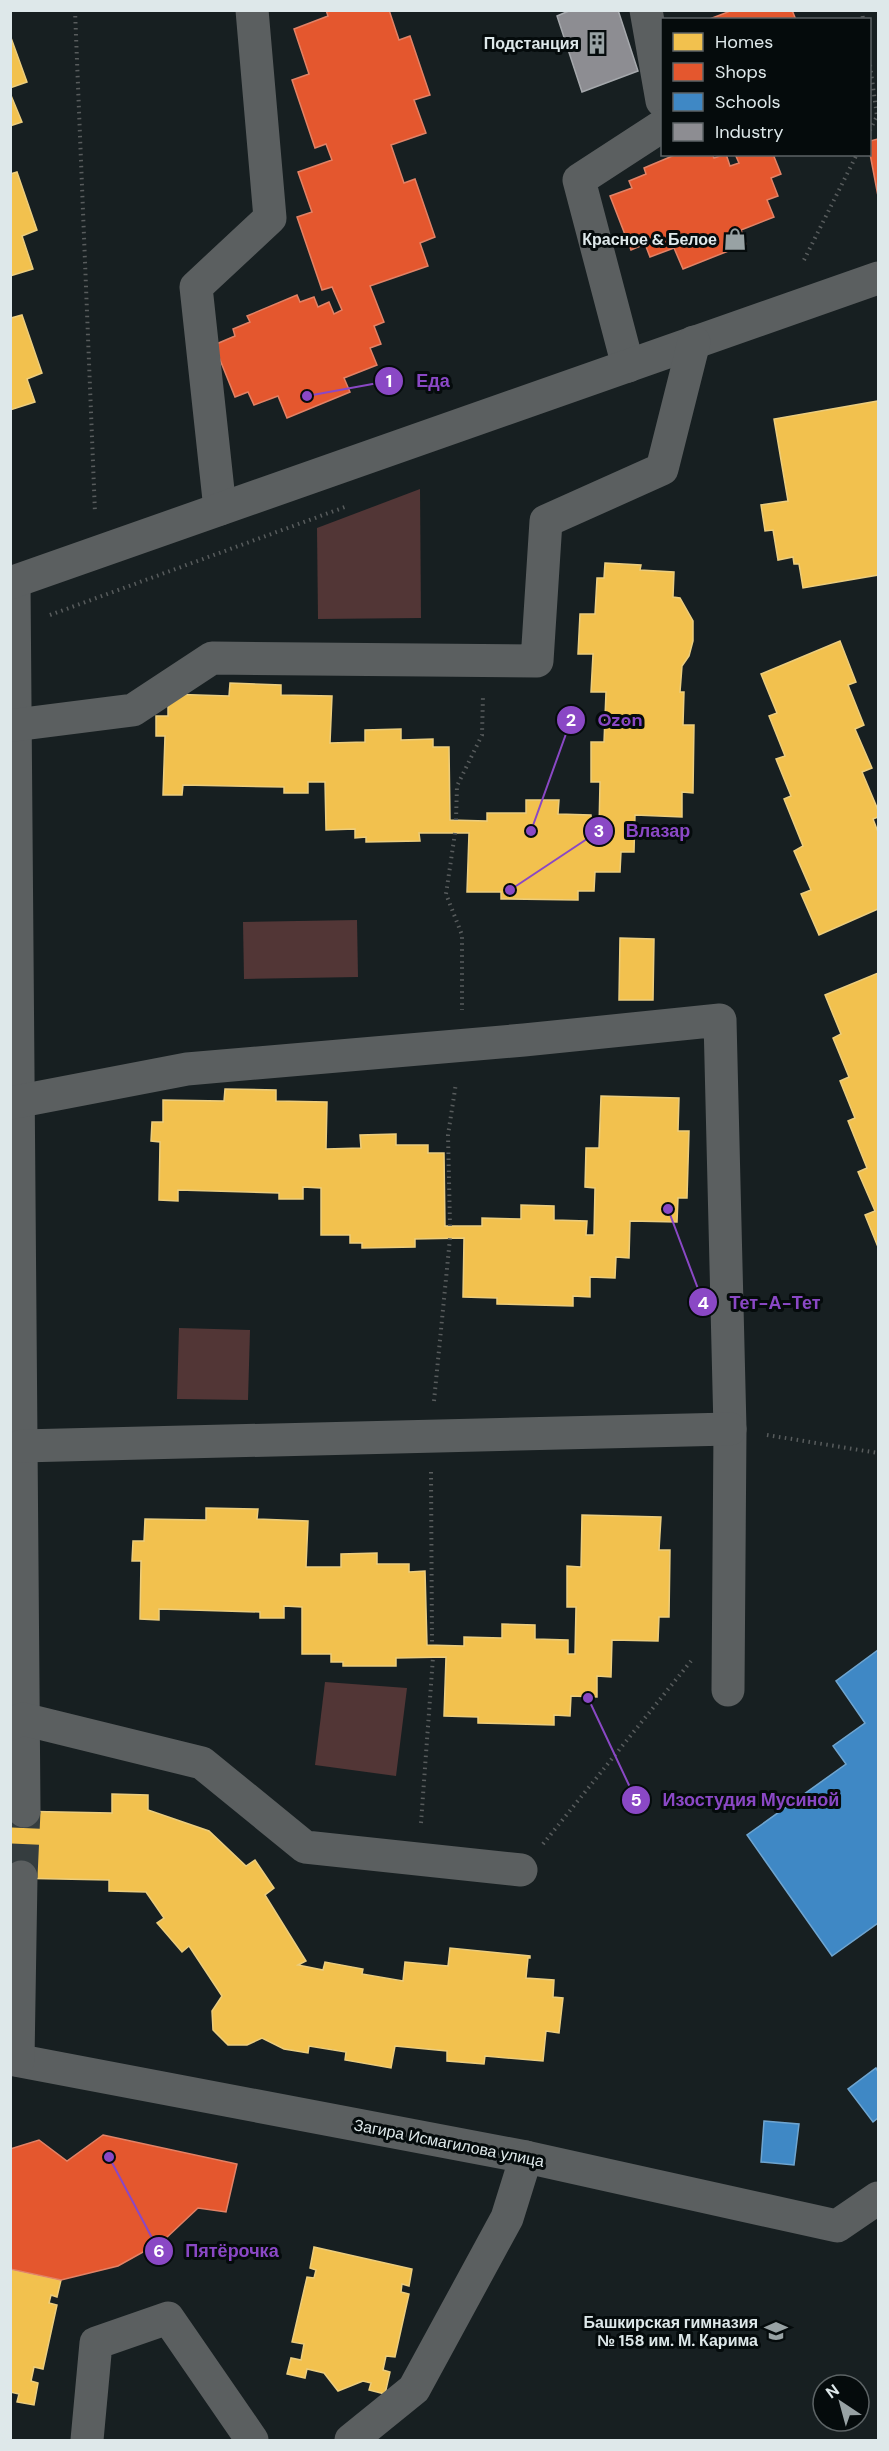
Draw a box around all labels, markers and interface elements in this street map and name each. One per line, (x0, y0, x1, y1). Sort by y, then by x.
legend (661, 18, 871, 156)
building icon: Подстанция (584, 30, 610, 56)
text: Homes (715, 30, 773, 54)
place label: Подстанция (484, 33, 579, 54)
text: Shops (715, 60, 767, 84)
text: Schools (715, 90, 780, 114)
text: Industry (715, 120, 784, 144)
shop icon: Красное & Белое (722, 226, 748, 252)
place label: Красное & Белое (582, 229, 717, 250)
callout: Еда (374, 363, 461, 399)
text: 1 (386, 369, 392, 393)
text: Еда (416, 369, 451, 393)
callout: Ozon (556, 702, 655, 738)
text: 2 (566, 708, 576, 732)
text: Ozon (597, 708, 643, 732)
callout: Влазар (584, 813, 702, 849)
text: 3 (594, 819, 604, 843)
text: Влазар (626, 819, 690, 843)
callout: Тет-А-Тет (688, 1284, 833, 1320)
text: 4 (697, 1291, 709, 1315)
text: Тет-А-Тет (729, 1291, 821, 1315)
callout: Изостудия Мусиной (621, 1782, 852, 1818)
text: 5 (630, 1788, 642, 1812)
text: Изостудия Мусиной (663, 1788, 839, 1812)
street label: Загира Исмагилова улица (352, 2114, 546, 2172)
callout: Пятёрочка (144, 2233, 291, 2269)
text: 6 (153, 2239, 165, 2263)
text: Пятёрочка (185, 2239, 280, 2263)
place label: Башкирская гимназия № 158 им. М. Карима (584, 2312, 758, 2351)
school or university icon: Башкирская гимназия № 158 им. М. Карима (763, 2318, 789, 2344)
north arrow (811, 2373, 871, 2433)
text: N (822, 2379, 843, 2403)

